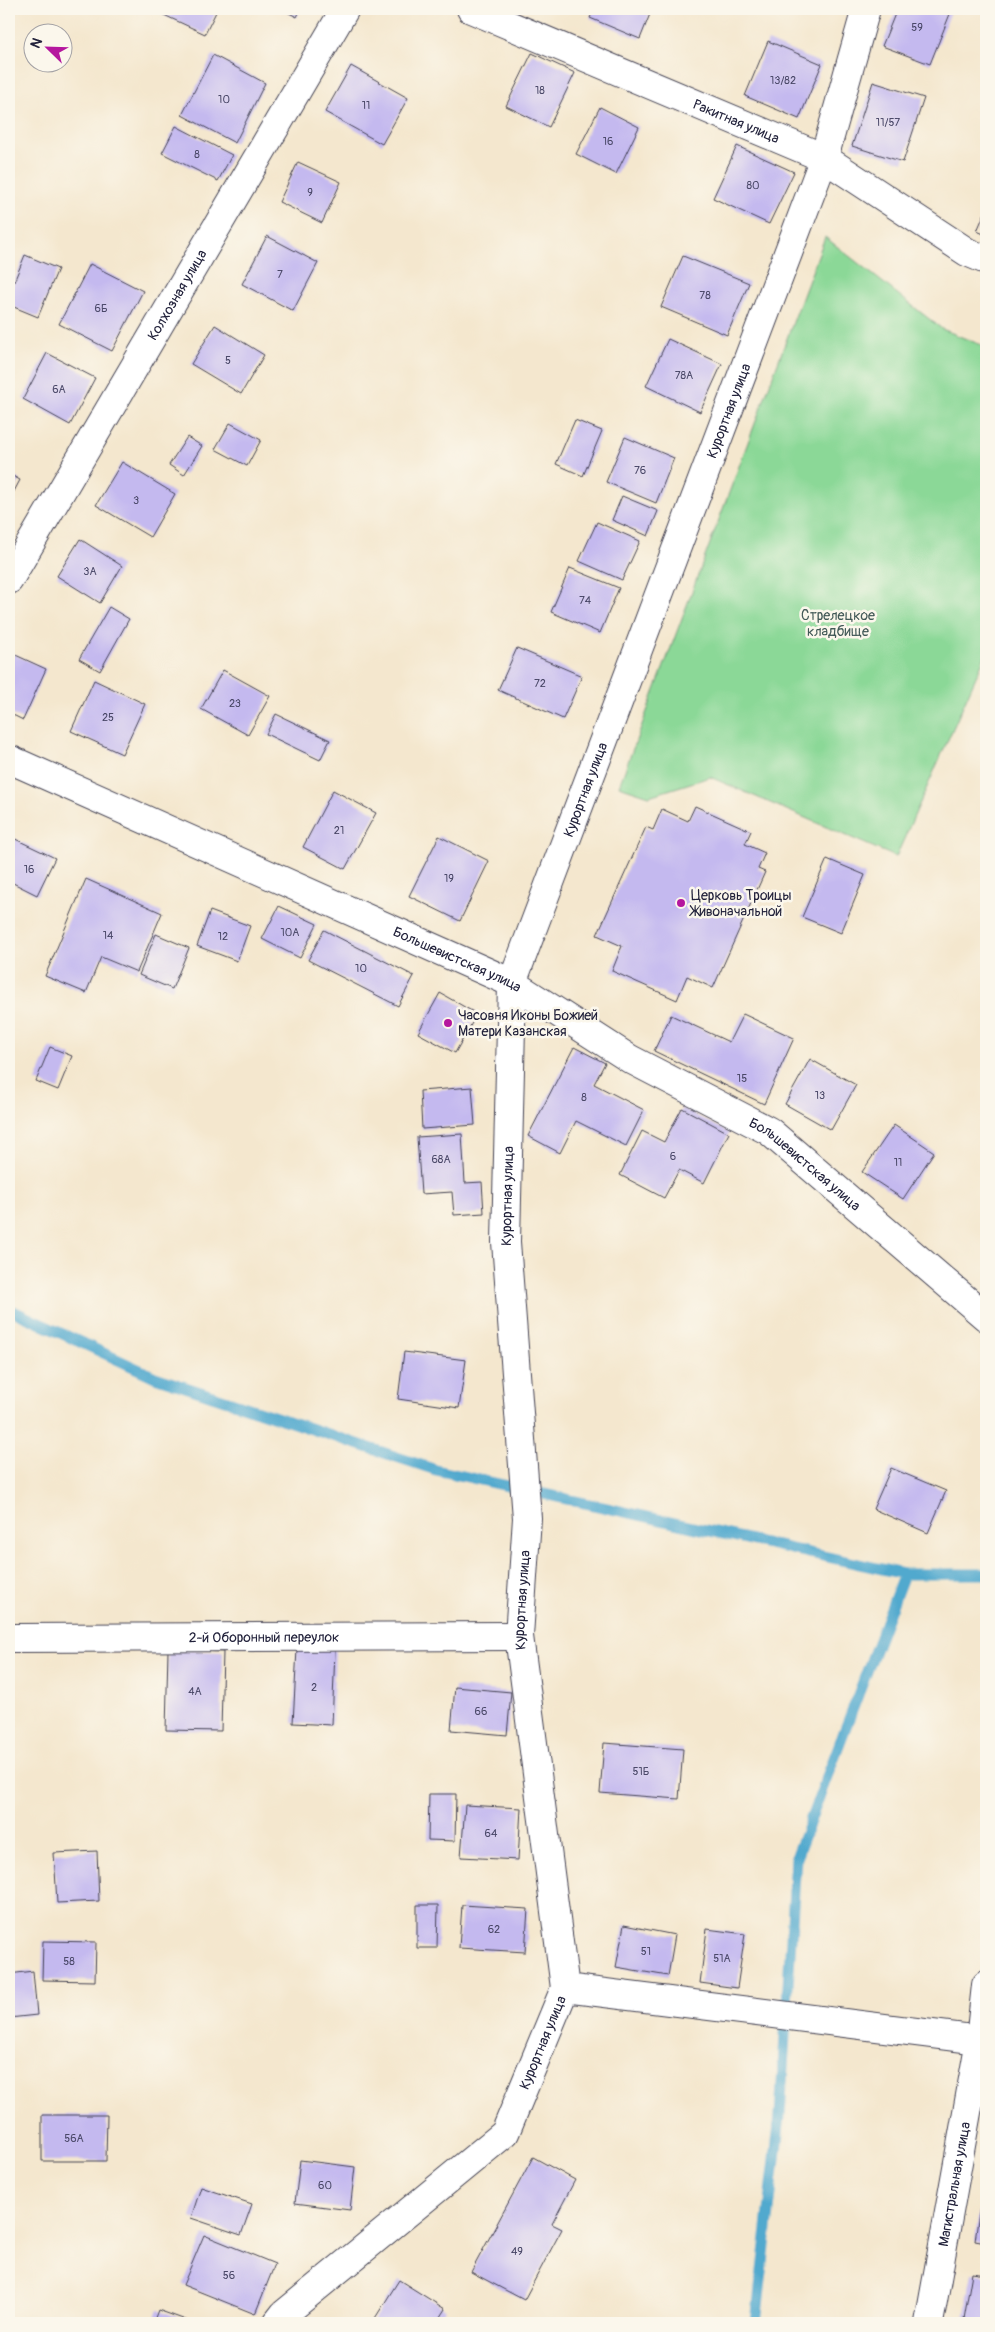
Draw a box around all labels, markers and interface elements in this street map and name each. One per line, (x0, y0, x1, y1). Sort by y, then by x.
house number: 59 (911, 21, 923, 34)
north arrow (22, 22, 72, 72)
text: N (27, 35, 46, 51)
house number: 13/82 (770, 74, 796, 87)
house number: 18 (535, 84, 545, 97)
house number: 10 (218, 93, 230, 106)
street label: Ракитная улица (691, 95, 782, 147)
house number: 11 (362, 99, 370, 112)
house number: 11/57 (876, 116, 900, 129)
house number: 16 (603, 135, 613, 148)
house number: 8 (194, 148, 200, 161)
house number: 80 (746, 179, 760, 192)
house number: 9 (307, 186, 313, 199)
street label: Колхозная улица (144, 246, 210, 343)
house number: 7 (277, 268, 283, 281)
house number: 78 (699, 289, 711, 302)
house number: 6Б (94, 302, 108, 315)
house number: 5 (225, 354, 231, 367)
street label: Курортная улица (703, 361, 754, 460)
house number: 78А (675, 369, 693, 382)
house number: 6А (52, 383, 66, 396)
house number: 76 (634, 464, 646, 477)
house number: 3 (133, 494, 139, 507)
house number: 3А (83, 565, 97, 578)
house number: 74 (579, 594, 592, 607)
park label: Стрелецкое кладбище (801, 607, 875, 640)
house number: 72 (534, 677, 546, 690)
house number: 23 (229, 697, 241, 710)
house number: 25 (102, 711, 114, 724)
street label: Курортная улица (560, 740, 611, 839)
house number: 21 (334, 824, 344, 837)
house number: 16 (24, 863, 34, 876)
house number: 19 (444, 872, 454, 885)
place label: Церковь Троицы Живоначальной (689, 887, 791, 920)
marker: Церковь Троицы Живоначальной (675, 897, 687, 909)
street label: Большевистская улица (391, 923, 525, 995)
house number: 10А (281, 926, 299, 939)
house number: 14 (103, 929, 114, 942)
house number: 12 (218, 930, 228, 943)
house number: 10 (355, 962, 367, 975)
place label: Часовня Иконы Божией Матери Казанская (458, 1007, 598, 1040)
marker: Часовня Иконы Божией Матери Казанская (442, 1017, 454, 1029)
house number: 15 (737, 1072, 747, 1085)
house number: 13 (815, 1089, 825, 1102)
house number: 8 (581, 1091, 587, 1104)
street label: Большевистская улица (746, 1114, 864, 1214)
street label: Курортная улица (497, 1146, 517, 1246)
house number: 6 (670, 1150, 676, 1163)
house number: 68А (431, 1153, 451, 1166)
house number: 11 (894, 1156, 902, 1169)
street label: Курортная улица (511, 1550, 533, 1651)
street label: 2-й Оборонный переулок (189, 1628, 339, 1646)
house number: 2 (311, 1681, 317, 1694)
house number: 4А (188, 1685, 202, 1698)
house number: 66 (475, 1705, 487, 1718)
house number: 51Б (633, 1765, 649, 1778)
house number: 64 (485, 1827, 498, 1840)
house number: 62 (488, 1923, 500, 1936)
house number: 51 (641, 1945, 651, 1958)
house number: 51А (713, 1952, 731, 1965)
house number: 58 (63, 1955, 75, 1968)
street label: Курортная улица (516, 1993, 569, 2092)
street label: Магистральная улица (934, 2120, 974, 2248)
house number: 56А (64, 2132, 84, 2145)
house number: 60 (318, 2179, 332, 2192)
house number: 49 (511, 2245, 523, 2258)
house number: 56 (223, 2269, 235, 2282)

